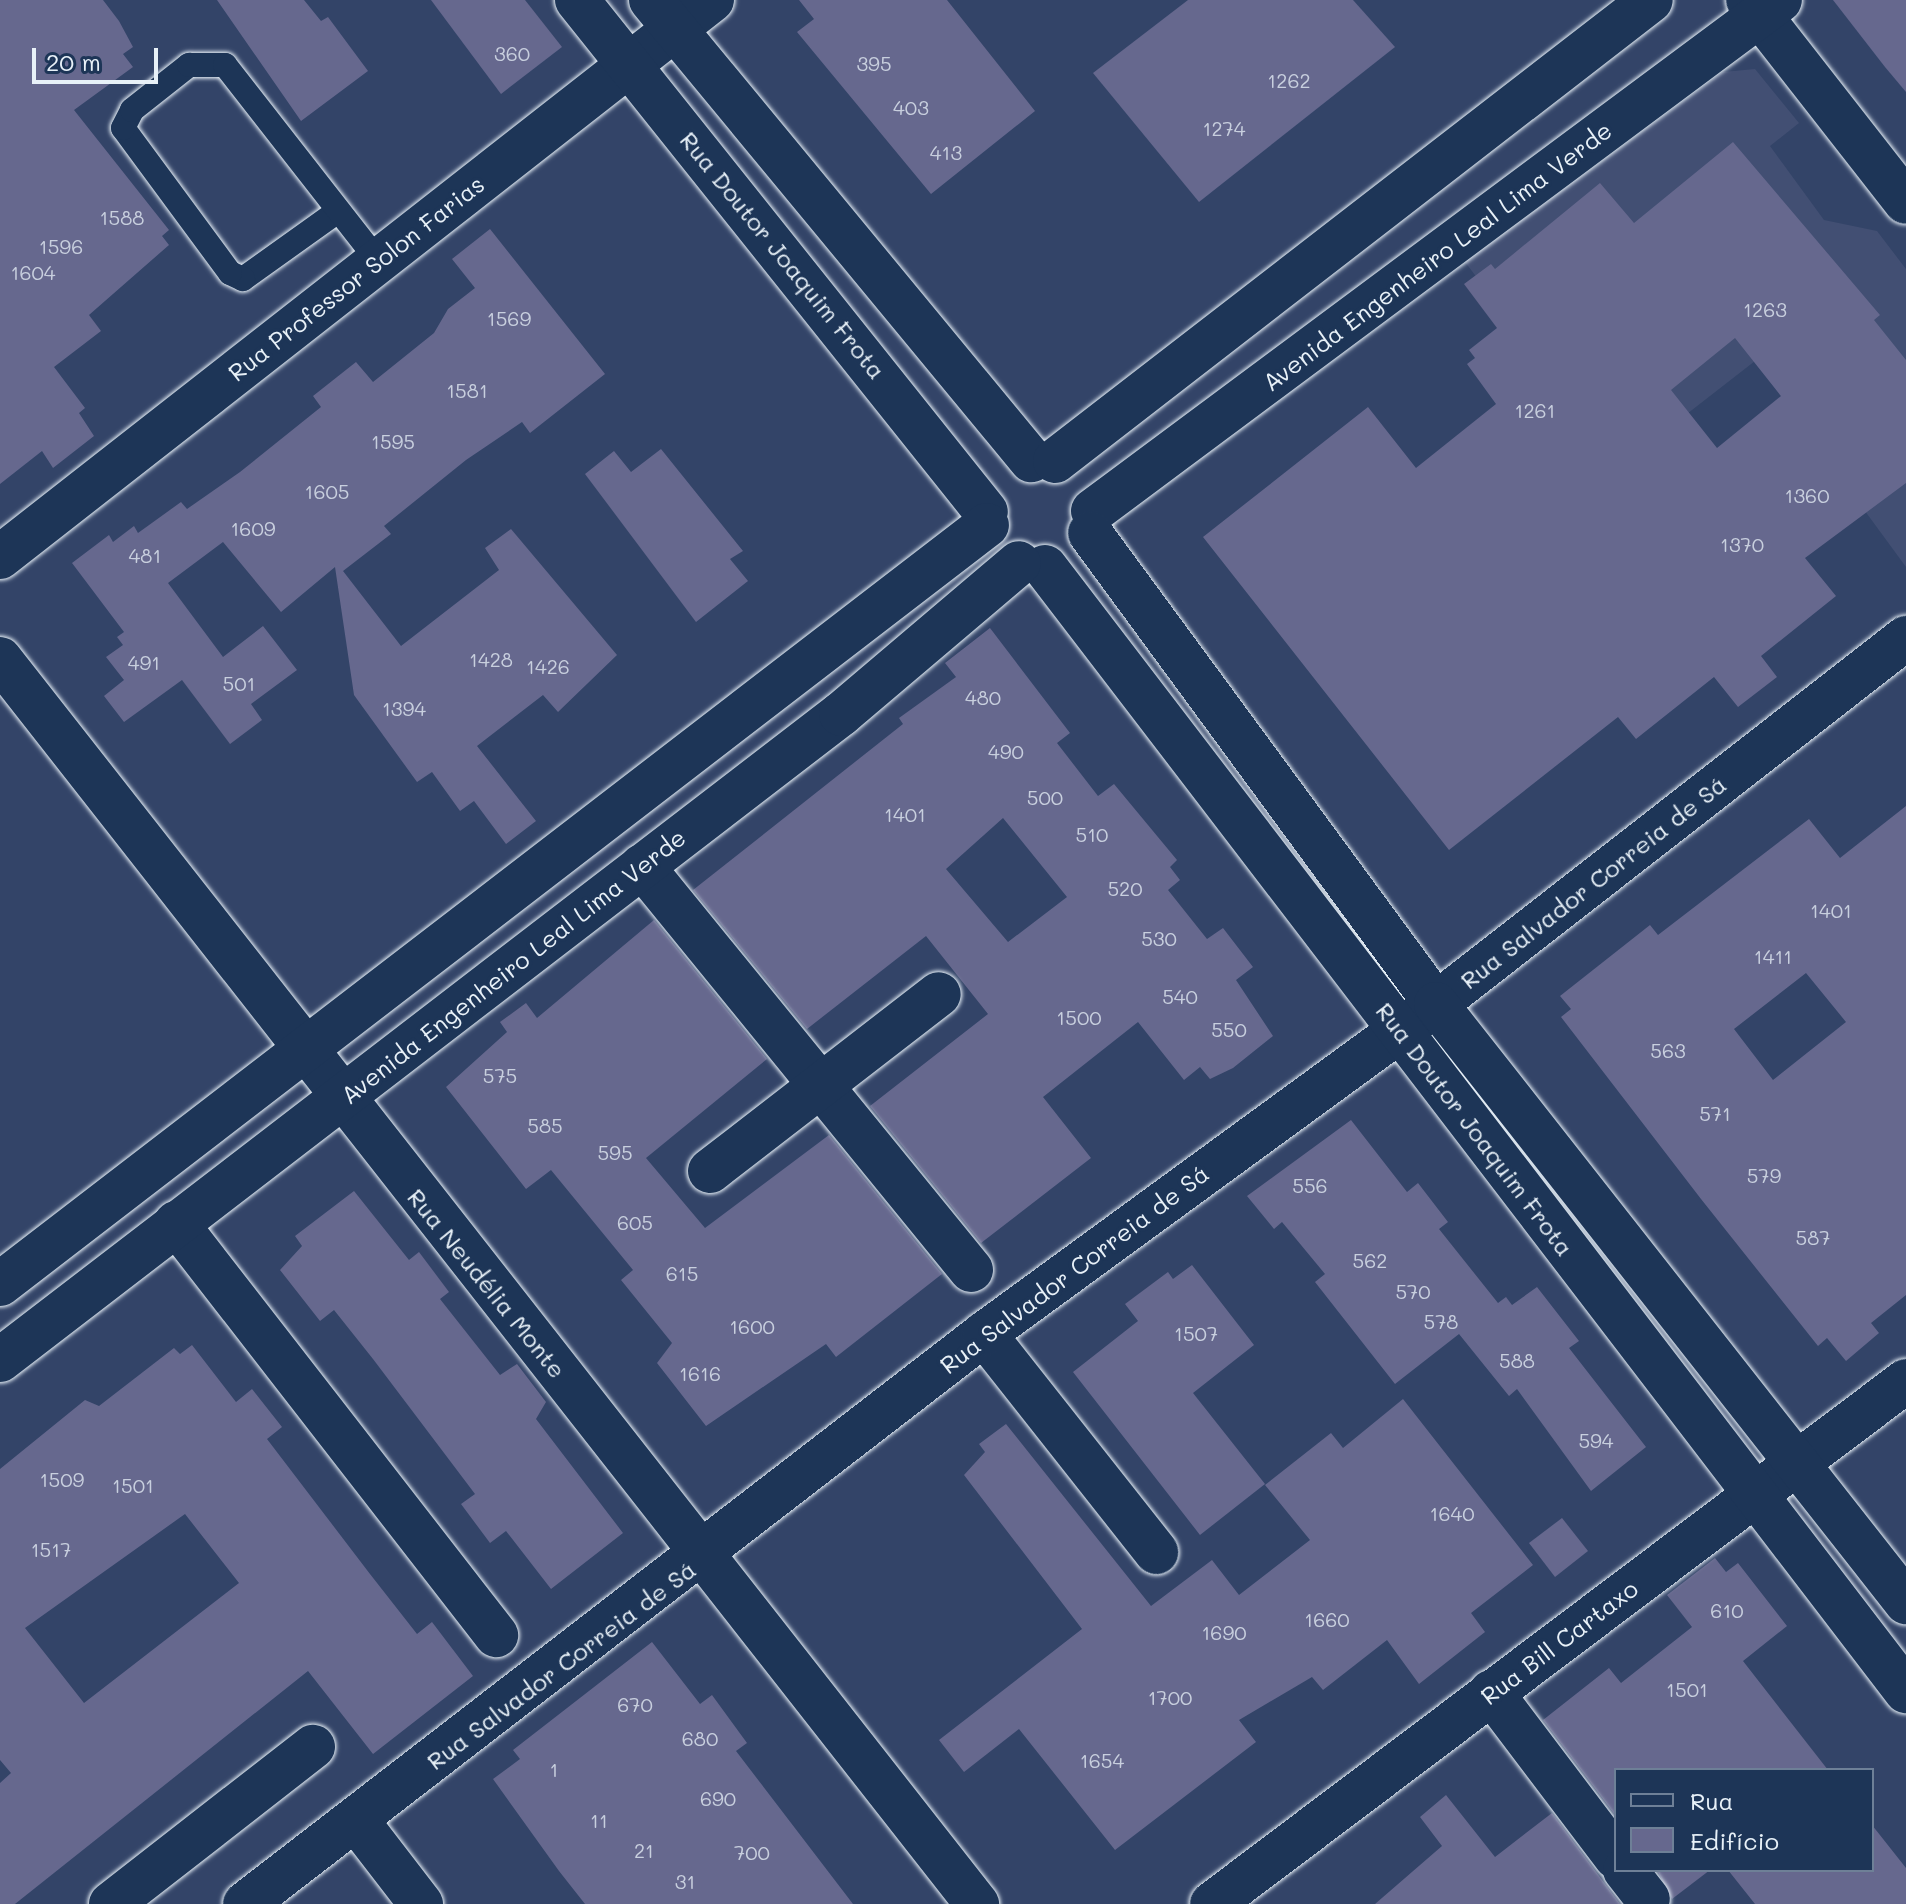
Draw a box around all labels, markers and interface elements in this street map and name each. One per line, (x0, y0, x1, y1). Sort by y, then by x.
scale bar (36, 32, 162, 82)
house number: 360 (494, 41, 530, 65)
text: 20 m (46, 46, 101, 77)
house number: 395 (856, 51, 892, 75)
house number: 1262 (1267, 68, 1311, 92)
house number: 403 (893, 95, 929, 119)
street label: Avenida Engenheiro Leal Lima Verde (1257, 115, 1617, 397)
house number: 1274 (1203, 116, 1245, 140)
street label: Rua Doutor Joaquim Frota (674, 126, 892, 384)
house number: 413 (930, 140, 962, 164)
street label: Rua Professor Solon Farias (222, 169, 490, 387)
house number: 1588 (100, 205, 144, 229)
house number: 1596 (39, 234, 83, 258)
house number: 1604 (10, 260, 56, 284)
house number: 1263 (1743, 297, 1787, 321)
house number: 1569 (487, 306, 531, 330)
house number: 1581 (446, 378, 488, 402)
house number: 1261 (1514, 398, 1556, 422)
house number: 1595 (371, 429, 415, 453)
house number: 1605 (304, 479, 350, 503)
house number: 1360 (1784, 483, 1830, 507)
house number: 1609 (230, 516, 276, 540)
house number: 1370 (1720, 532, 1764, 556)
house number: 481 (129, 543, 161, 567)
house number: 1428 (469, 647, 513, 671)
house number: 491 (128, 650, 160, 674)
house number: 1426 (526, 654, 570, 678)
house number: 501 (223, 671, 255, 695)
house number: 480 (965, 685, 1001, 709)
house number: 1394 (382, 696, 426, 720)
house number: 490 (988, 739, 1024, 763)
street label: Rua Salvador Correia de Sá (1455, 769, 1731, 995)
house number: 500 (1027, 785, 1063, 809)
house number: 1401 (884, 802, 926, 826)
street label: Avenida Engenheiro Leal Lima Verde (335, 822, 691, 1110)
house number: 510 (1076, 822, 1108, 846)
house number: 520 (1107, 876, 1143, 900)
house number: 1401 (1810, 898, 1852, 922)
house number: 530 (1141, 926, 1177, 950)
house number: 1411 (1754, 944, 1792, 968)
house number: 540 (1162, 984, 1198, 1008)
street label: Rua Doutor Joaquim Frota (1370, 997, 1580, 1261)
house number: 1500 (1056, 1005, 1102, 1029)
house number: 550 (1211, 1017, 1247, 1041)
house number: 563 (1650, 1038, 1686, 1062)
house number: 575 (483, 1063, 517, 1087)
house number: 571 (1699, 1101, 1731, 1125)
house number: 585 (527, 1113, 563, 1137)
house number: 595 (597, 1140, 633, 1164)
street label: Rua Salvador Correia de Sá (934, 1159, 1214, 1379)
house number: 579 (1747, 1163, 1781, 1187)
house number: 556 (1292, 1173, 1328, 1197)
street label: Rua Neudélia Monte (402, 1183, 572, 1383)
house number: 605 (617, 1210, 653, 1234)
house number: 587 (1796, 1225, 1830, 1249)
house number: 562 (1353, 1248, 1387, 1272)
house number: 615 (666, 1261, 698, 1285)
house number: 570 (1395, 1279, 1431, 1303)
house number: 578 (1424, 1309, 1458, 1333)
house number: 1600 (729, 1314, 775, 1338)
house number: 1507 (1174, 1321, 1218, 1345)
house number: 588 (1499, 1348, 1535, 1372)
house number: 1616 (679, 1361, 721, 1385)
house number: 594 (1578, 1428, 1614, 1452)
house number: 1509 (40, 1467, 84, 1491)
house number: 1501 (112, 1473, 154, 1497)
house number: 1640 (1429, 1501, 1475, 1525)
house number: 1517 (31, 1537, 71, 1561)
street label: Rua Salvador Correia de Sá (421, 1555, 701, 1775)
street label: Rua Bill Cartaxo (1475, 1574, 1643, 1710)
house number: 610 (1710, 1598, 1744, 1622)
house number: 1660 (1304, 1607, 1350, 1631)
house number: 1690 (1201, 1620, 1247, 1644)
house number: 1501 (1666, 1677, 1708, 1701)
house number: 1700 (1148, 1685, 1192, 1709)
house number: 670 (617, 1692, 653, 1716)
house number: 680 (682, 1726, 718, 1750)
house number: 1654 (1080, 1748, 1124, 1772)
house number: 1 (550, 1757, 558, 1781)
legend (1614, 1768, 1874, 1872)
text: Rua (1690, 1785, 1733, 1816)
house number: 690 (700, 1786, 736, 1810)
house number: 11 (590, 1808, 608, 1832)
text: Edifício (1690, 1825, 1779, 1856)
house number: 21 (634, 1838, 654, 1862)
house number: 700 (734, 1840, 770, 1864)
house number: 31 (675, 1869, 695, 1893)

